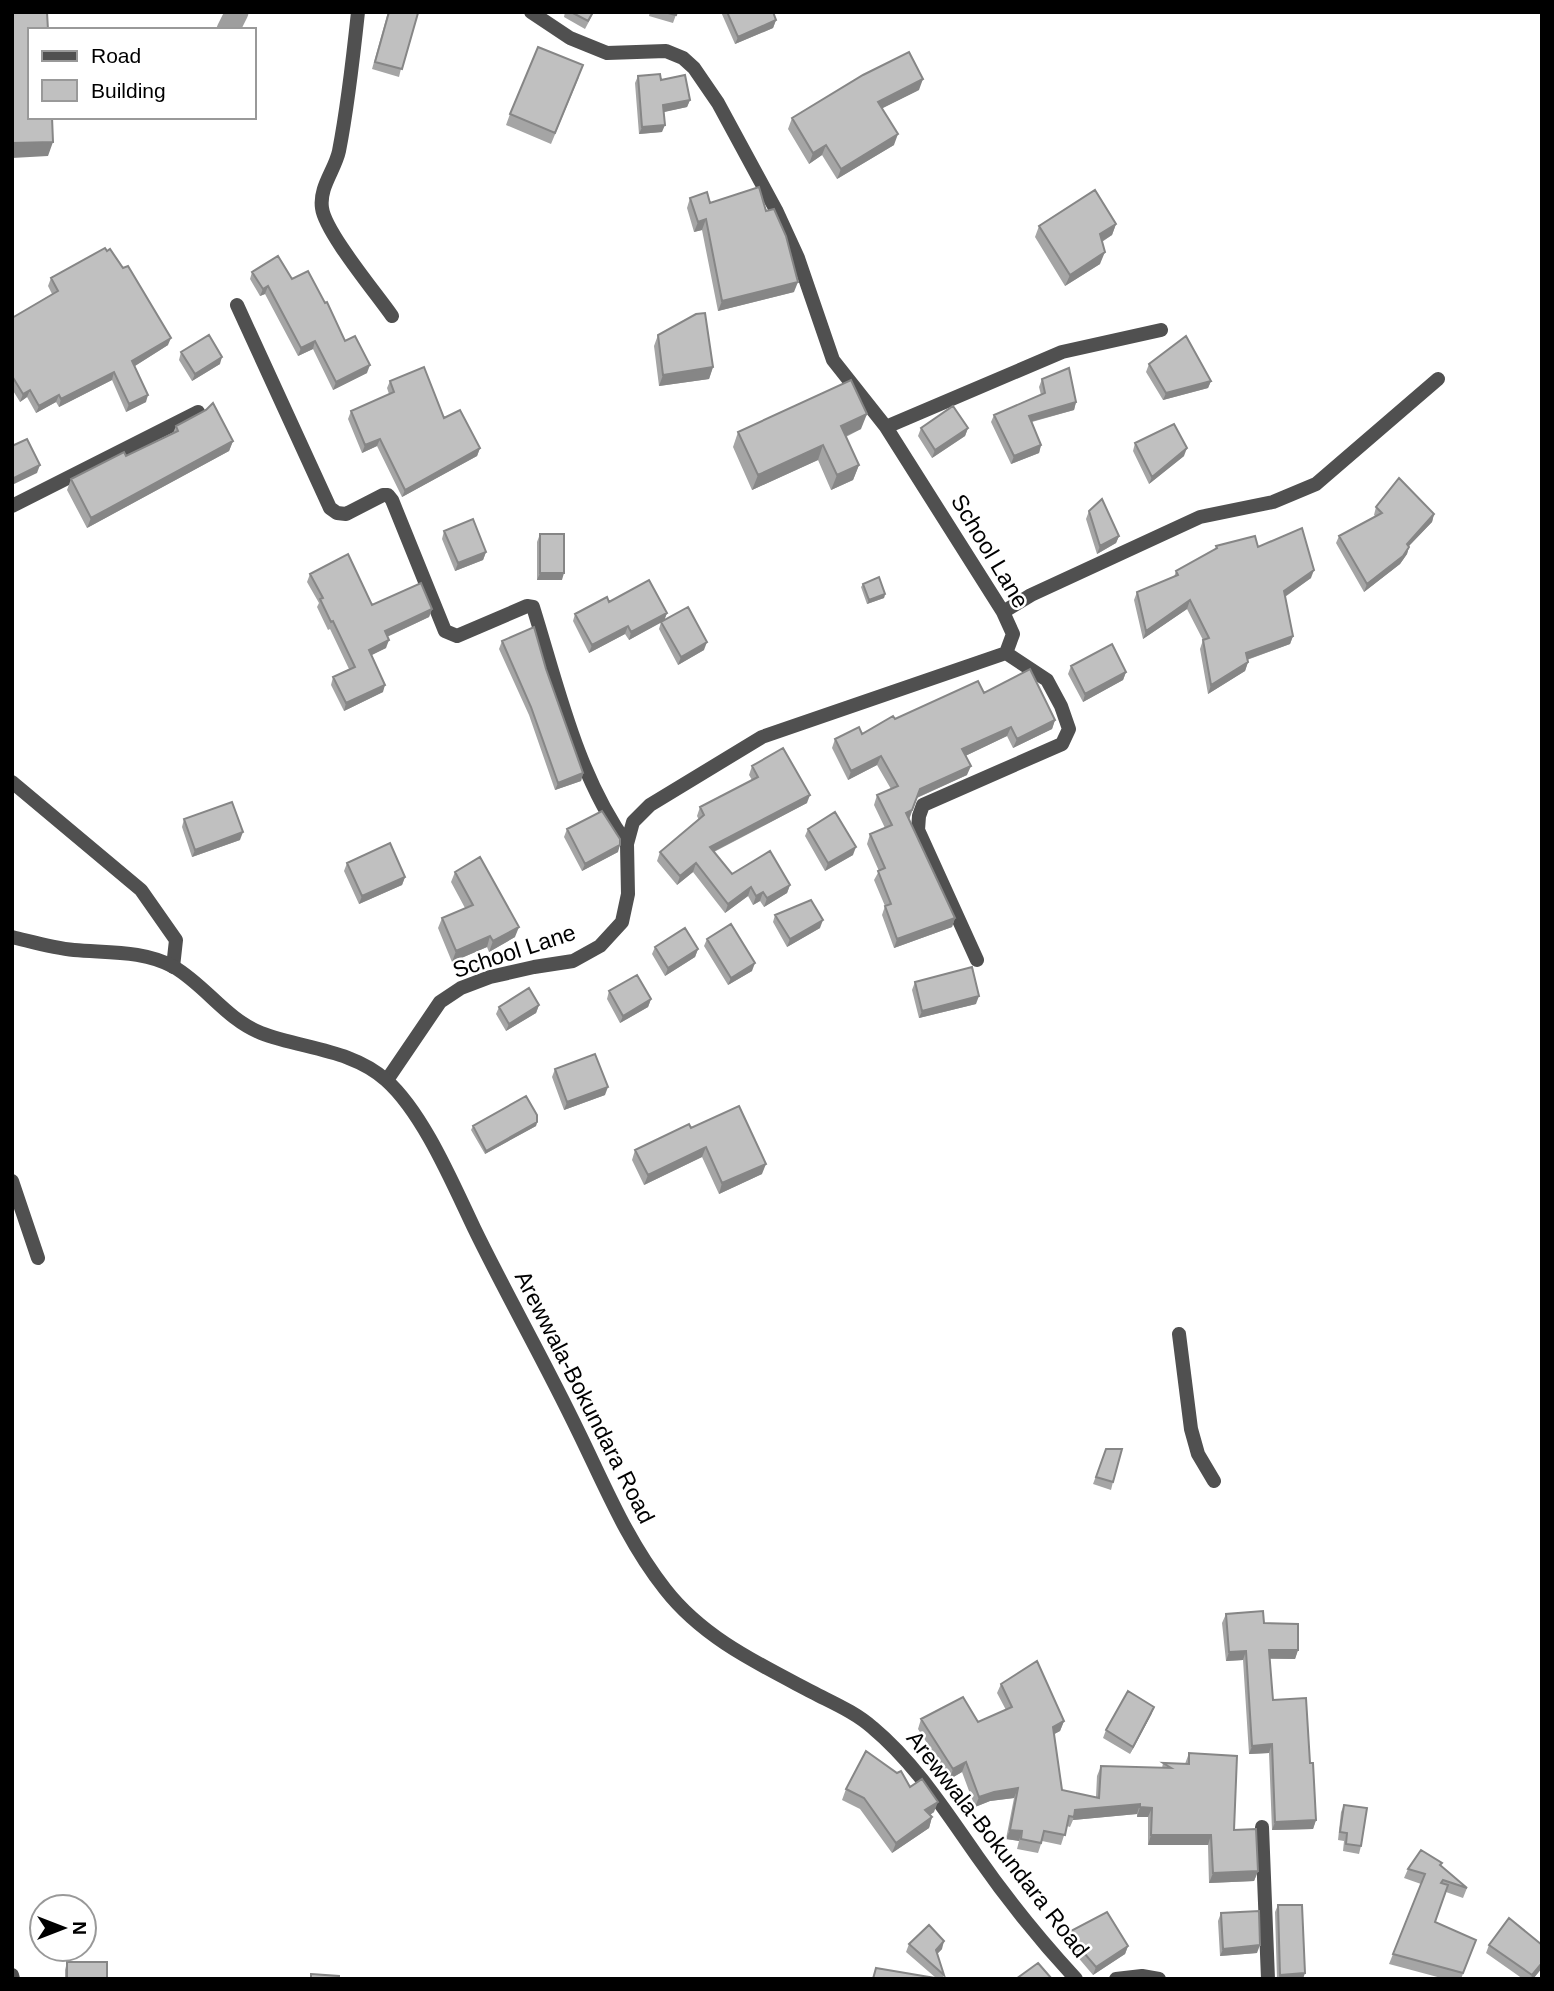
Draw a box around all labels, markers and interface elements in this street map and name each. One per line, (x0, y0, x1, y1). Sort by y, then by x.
legend (28, 28, 256, 119)
text: Road (91, 44, 141, 67)
text: Building (91, 79, 166, 102)
street label: School Lane (946, 489, 1034, 613)
street label: School Lane (449, 919, 579, 983)
street label: Arewwala-Bokundara Road (510, 1266, 660, 1528)
street label: Arewwala-Bokundara Road (902, 1726, 1094, 1962)
north arrow (28, 1893, 98, 1963)
text: N (69, 1921, 90, 1935)

